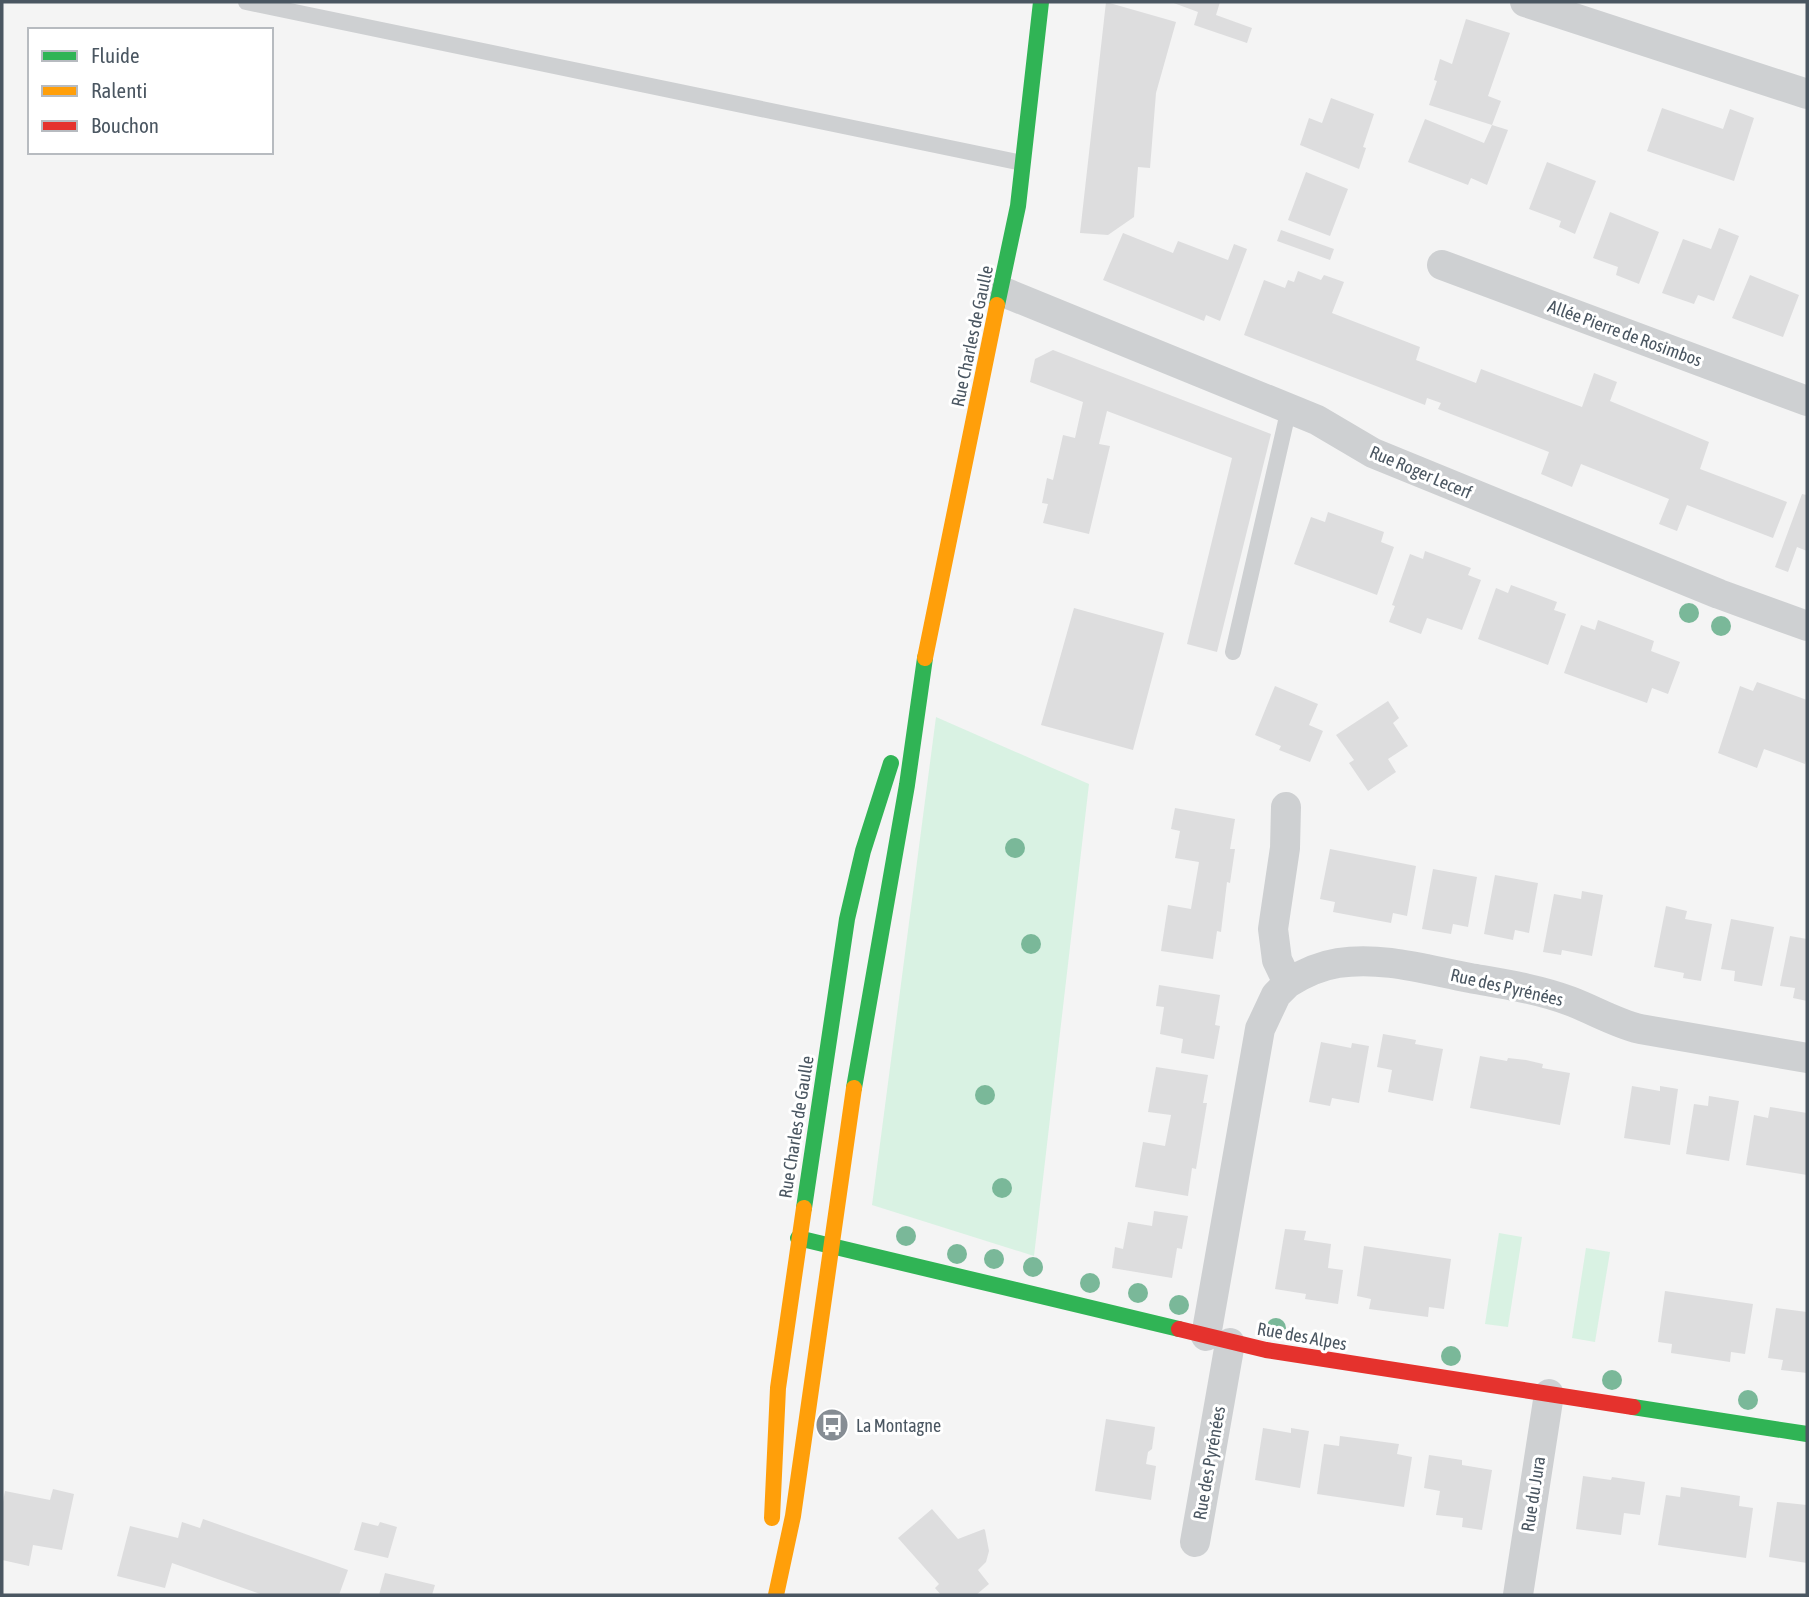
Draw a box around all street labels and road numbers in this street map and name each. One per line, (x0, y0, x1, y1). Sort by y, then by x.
street label: Rue Charles de Gaulle (947, 264, 997, 408)
street label: Allée Pierre de Rosimbos (1545, 295, 1705, 371)
street label: Rue Roger Lecerf (1367, 441, 1475, 503)
street label: Rue des Pyrénées (1449, 964, 1565, 1010)
street label: Rue Charles de Gaulle (774, 1054, 818, 1200)
street label: Rue des Alpes (1256, 1318, 1348, 1354)
street label: Rue des Pyrénées (1189, 1405, 1229, 1521)
street label: Rue du Jura (1517, 1455, 1549, 1533)

